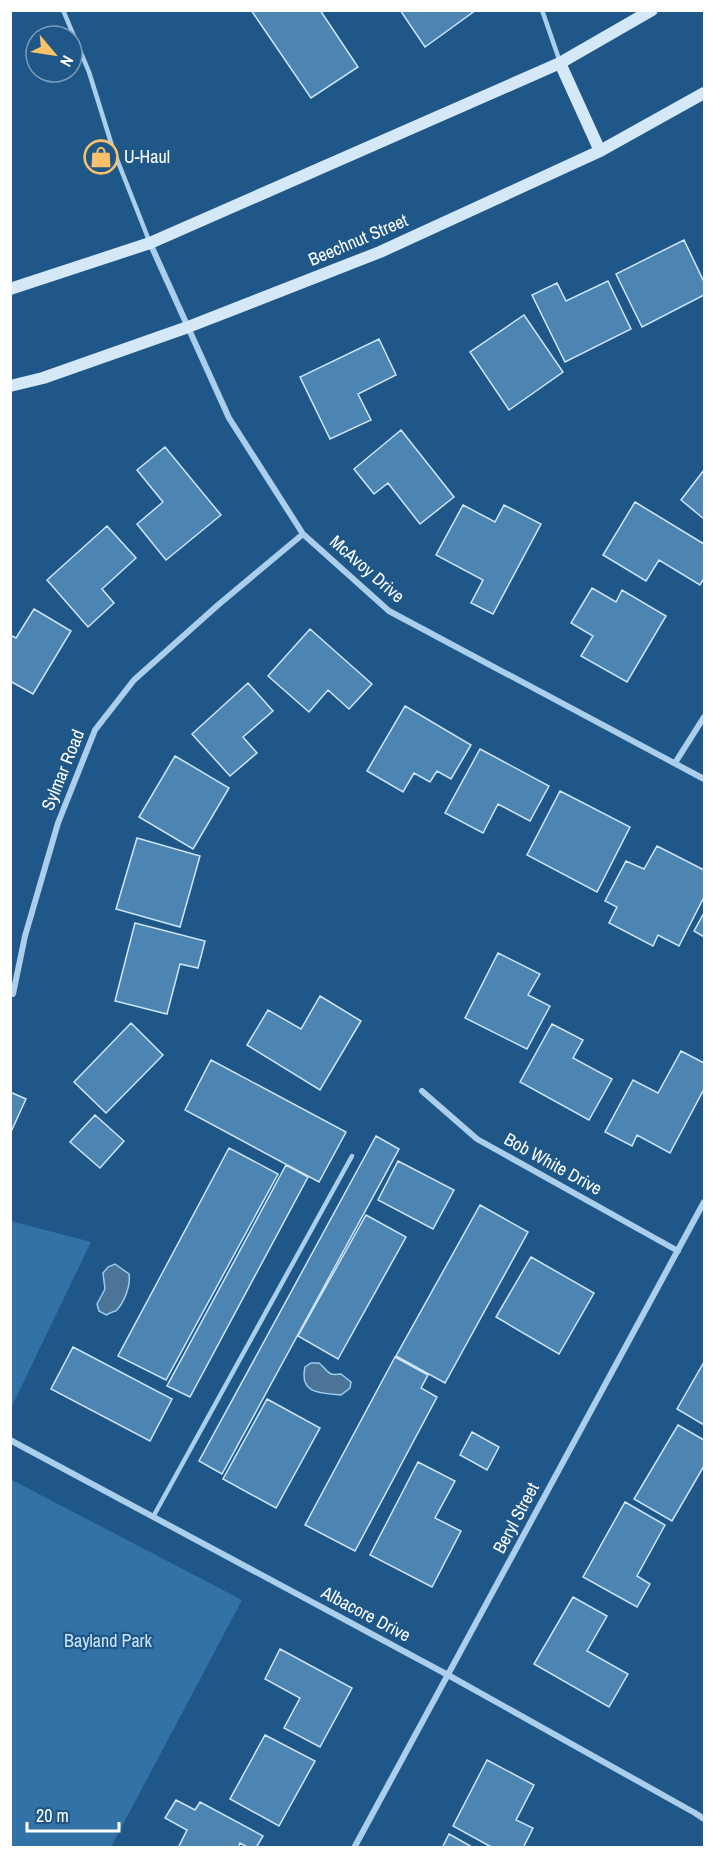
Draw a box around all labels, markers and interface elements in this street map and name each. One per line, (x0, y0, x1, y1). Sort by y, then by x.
north arrow (24, 24, 84, 84)
text: N (55, 52, 79, 71)
shop icon: U-Haul (83, 139, 119, 175)
place label: U-Haul (124, 144, 170, 169)
street label: Beechnut Street (304, 207, 411, 272)
street label: McAvoy Drive (325, 529, 410, 608)
street label: Sylmar Road (35, 726, 90, 814)
street label: Bob White Drive (500, 1126, 607, 1201)
street label: Beryl Street (486, 1478, 545, 1558)
street label: Albacore Drive (316, 1579, 415, 1648)
park label: Bayland Park (64, 1628, 153, 1653)
scale bar (27, 1795, 118, 1833)
text: 20 m (36, 1803, 69, 1828)

